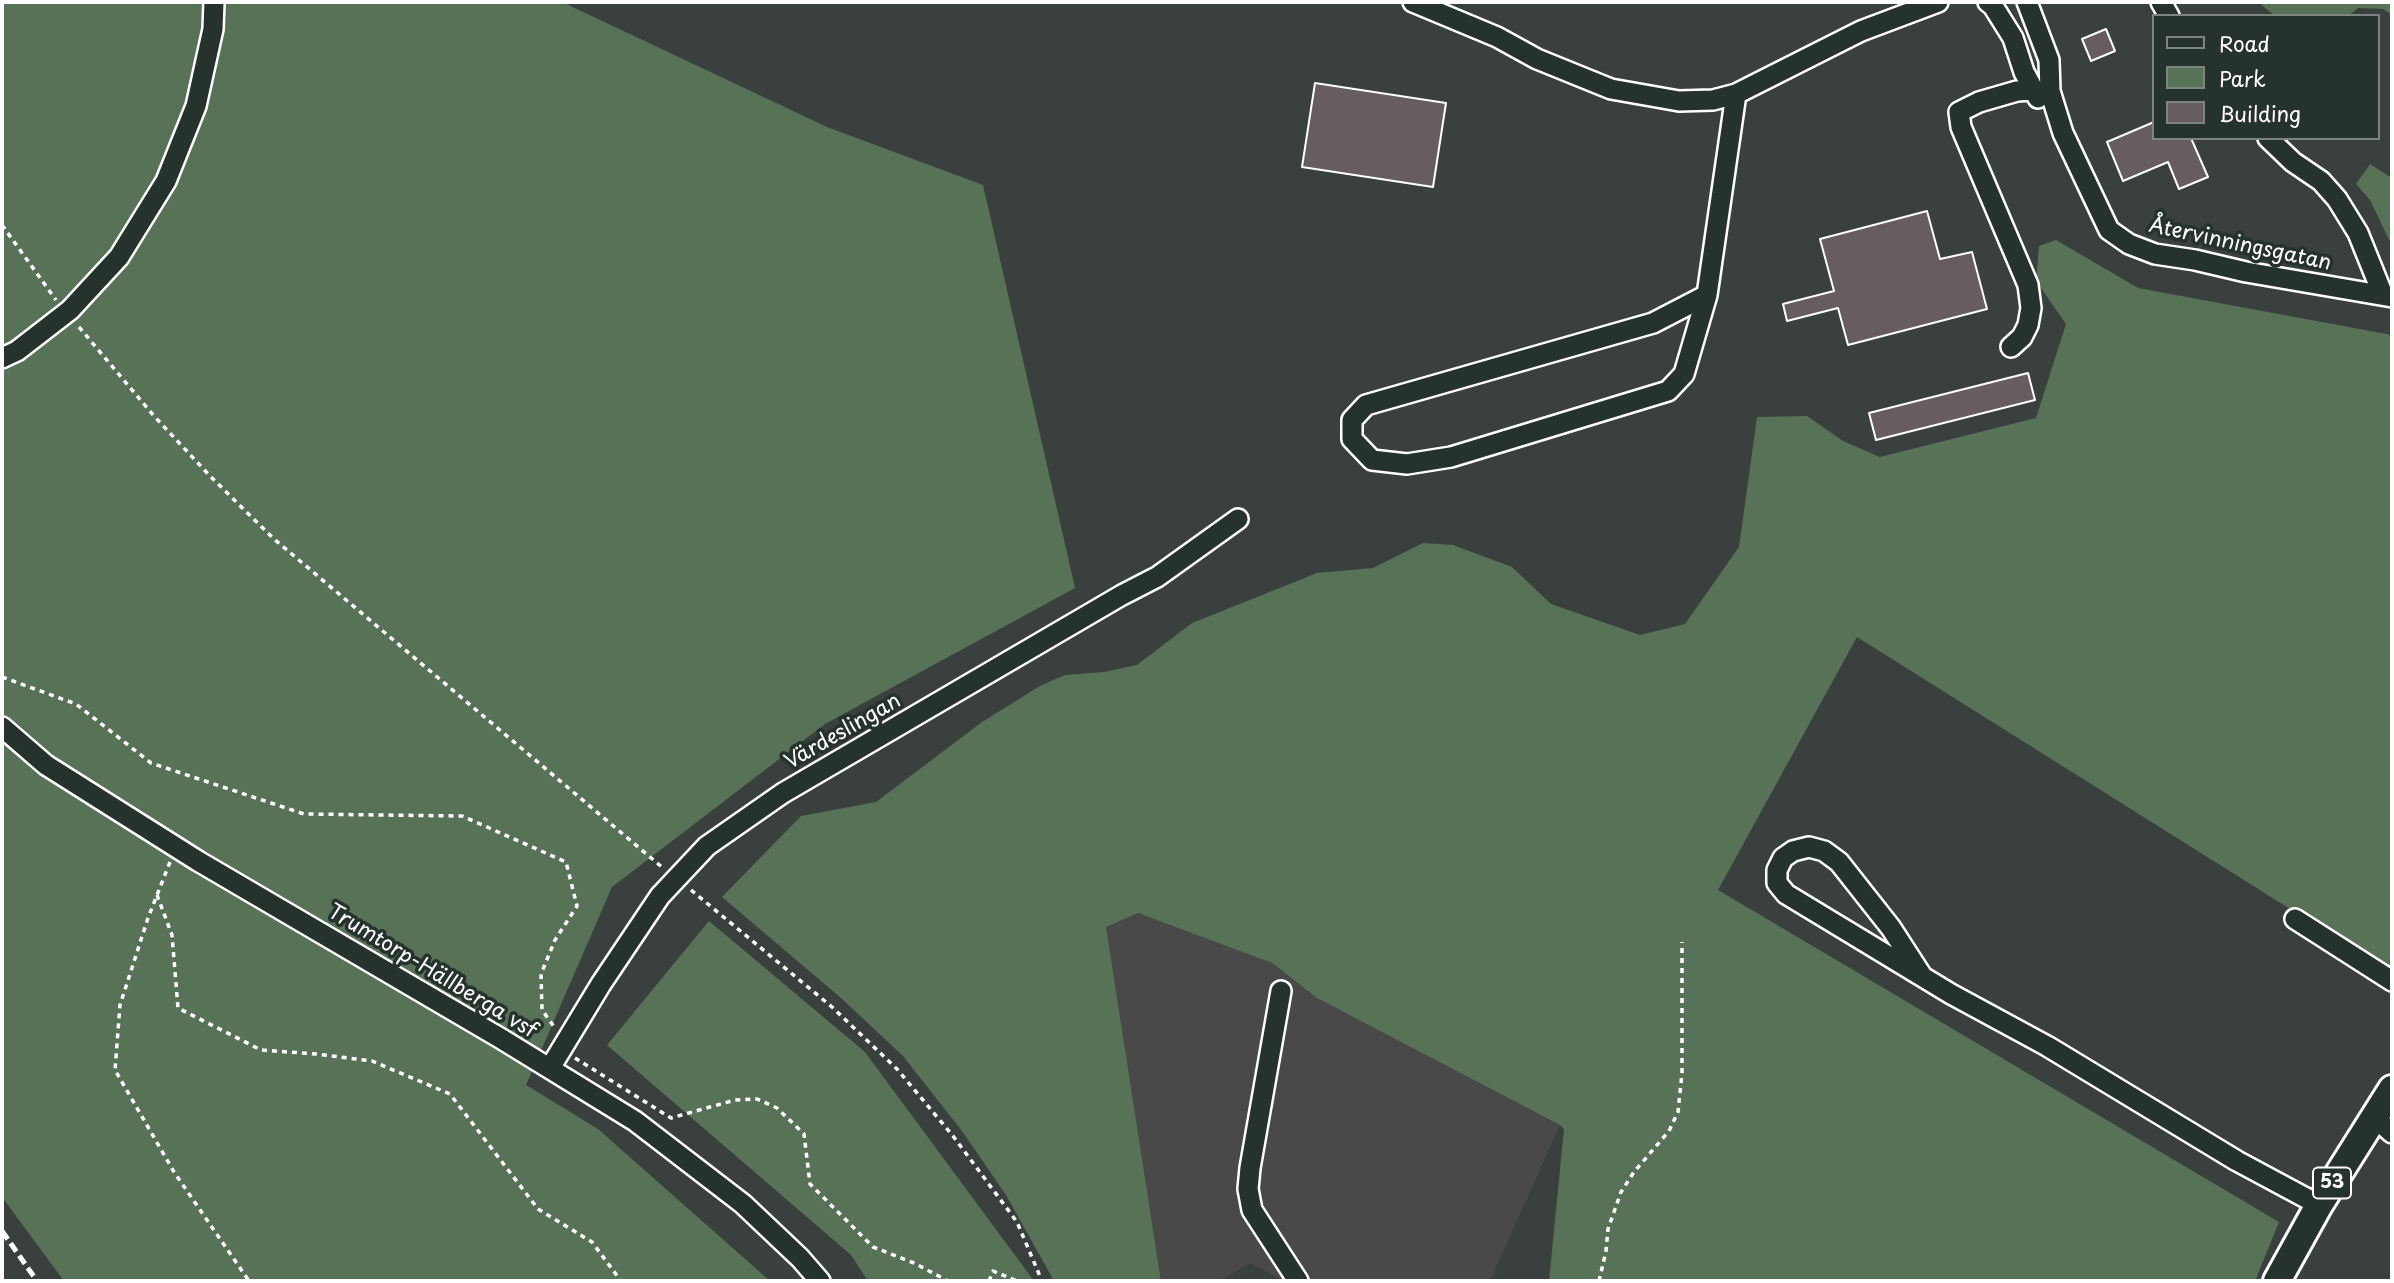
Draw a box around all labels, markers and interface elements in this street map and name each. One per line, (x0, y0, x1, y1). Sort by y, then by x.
legend (2152, 14, 2380, 140)
text: Road (2219, 27, 2270, 59)
text: Park (2219, 62, 2266, 94)
text: Building (2219, 97, 2301, 129)
street label: Återvinningsgatan (2147, 213, 2333, 277)
street label: Värdeslingan (781, 689, 905, 775)
street label: Trumtorp-Hällberga vsf (323, 900, 541, 1044)
road number: 53 (2313, 1168, 2351, 1198)

